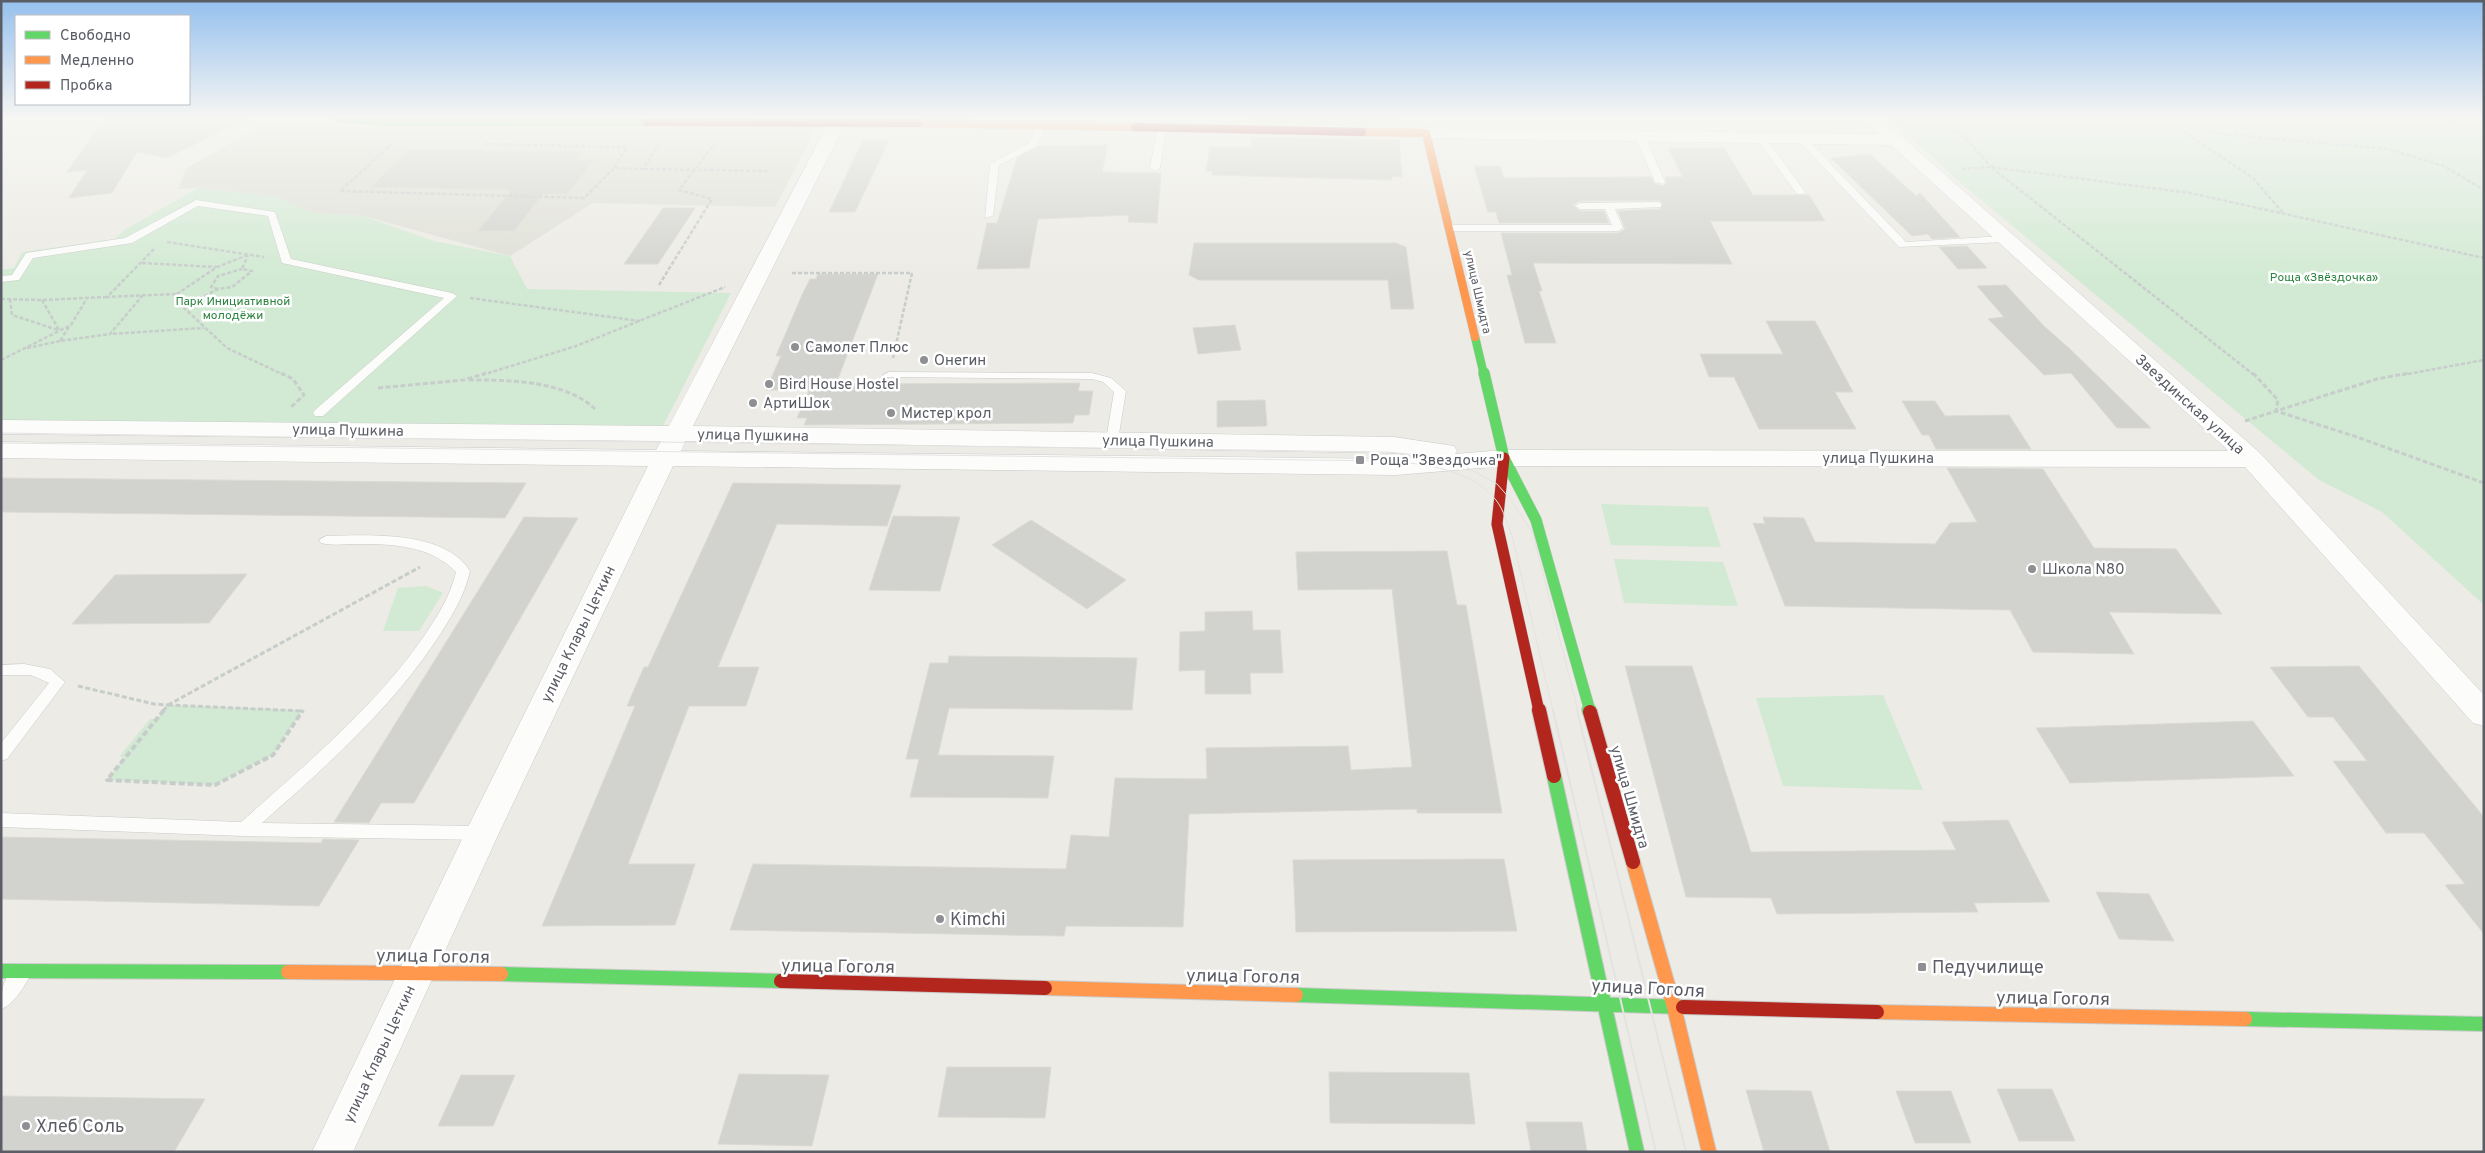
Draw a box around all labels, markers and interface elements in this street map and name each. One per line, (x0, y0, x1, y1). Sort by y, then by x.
legend (15, 15, 190, 105)
text: Свободно (60, 27, 131, 46)
text: Медленно (60, 52, 134, 71)
text: Пробка (60, 77, 112, 96)
street label: улица Шмидта (1460, 249, 1494, 335)
park label: Роща «Звёздочка» (2270, 270, 2378, 286)
park label: Парк Инициативной молодёжи (176, 294, 290, 324)
place label: Самолет Плюс (805, 339, 909, 358)
marker: Самолет Плюс (789, 341, 801, 353)
street label: Звездинская улица (2130, 351, 2248, 459)
place label: Онегин (934, 352, 986, 371)
marker: Онегин (918, 354, 930, 366)
place label: Bird House Hostel (779, 376, 899, 395)
marker: Bird House Hostel (763, 378, 775, 390)
place label: АртиШок (763, 395, 830, 414)
marker: АртиШок (747, 397, 759, 409)
place label: Мистер крол (901, 405, 991, 424)
marker: Мистер крол (885, 407, 897, 419)
street label: улица Пушкина (292, 421, 404, 442)
street label: улица Пушкина (697, 426, 809, 447)
street label: улица Пушкина (1102, 432, 1214, 453)
street label: улица Пушкина (1822, 450, 1934, 469)
place label: Роща "Звездочка" (1370, 452, 1502, 471)
marker: Роща "Звездочка" (1354, 454, 1366, 466)
place label: Школа N80 (2042, 561, 2125, 580)
street label: улица Клары Цеткин (538, 563, 621, 706)
marker: Школа N80 (2026, 563, 2038, 575)
street label: улица Шмидта (1605, 744, 1652, 851)
place label: Kimchi (950, 909, 1006, 932)
marker: Kimchi (934, 913, 946, 925)
street label: улица Гоголя (376, 945, 490, 970)
street label: улица Гоголя (781, 955, 895, 980)
place label: Педучилище (1932, 957, 2044, 980)
marker: Педучилище (1916, 961, 1928, 973)
street label: улица Гоголя (1186, 965, 1300, 990)
street label: улица Гоголя (1591, 975, 1705, 1004)
street label: улица Клары Цеткин (340, 983, 421, 1127)
street label: улица Гоголя (1996, 987, 2110, 1012)
place label: Хлеб Соль (36, 1116, 124, 1139)
marker: Хлеб Соль (20, 1120, 32, 1132)

